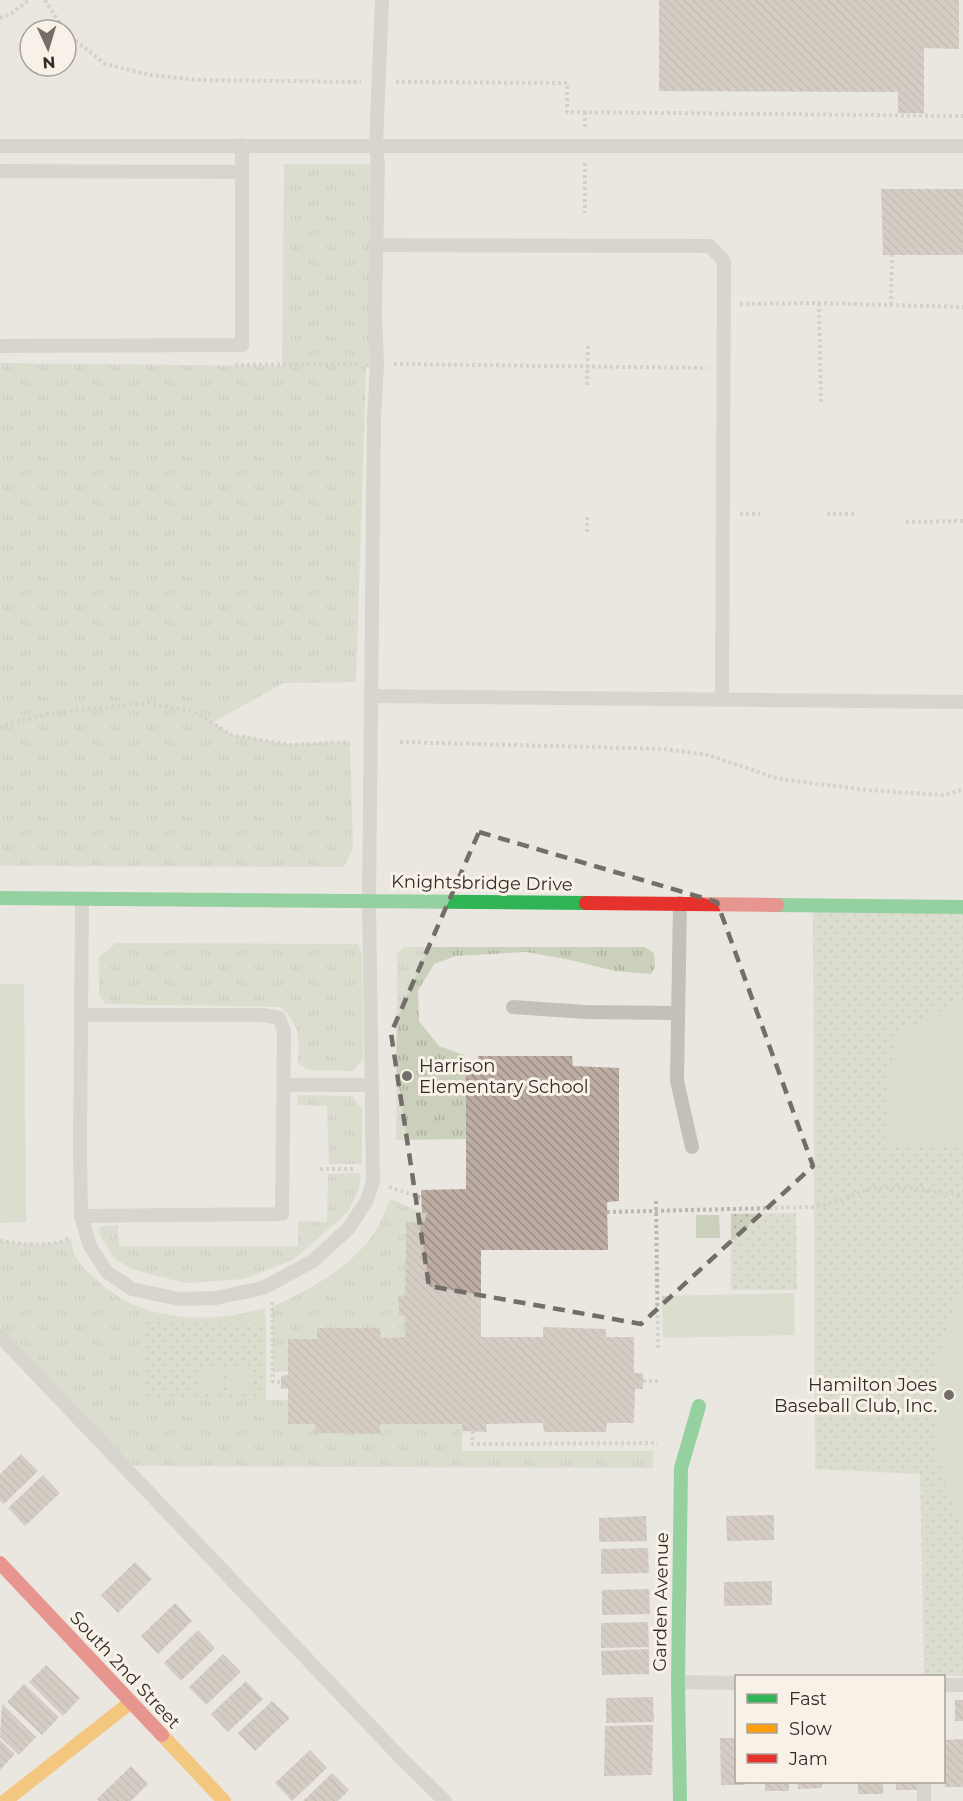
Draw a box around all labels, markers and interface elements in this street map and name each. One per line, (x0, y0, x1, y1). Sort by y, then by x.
north arrow (18, 18, 78, 78)
text: N (42, 53, 56, 72)
street label: Knightsbridge Drive (391, 870, 573, 896)
place label: Harrison Elementary School (419, 1055, 589, 1098)
marker: Harrison Elementary School (400, 1069, 414, 1083)
place label: Hamilton Joes Baseball Club, Inc. (774, 1374, 937, 1417)
marker: Hamilton Joes Baseball Club, Inc. (942, 1388, 956, 1402)
street label: Garden Avenue (649, 1532, 673, 1672)
street label: South 2nd Street (65, 1607, 185, 1733)
legend (735, 1675, 945, 1783)
text: Fast (789, 1688, 827, 1710)
text: Slow (789, 1718, 832, 1740)
text: Jam (788, 1748, 828, 1770)

